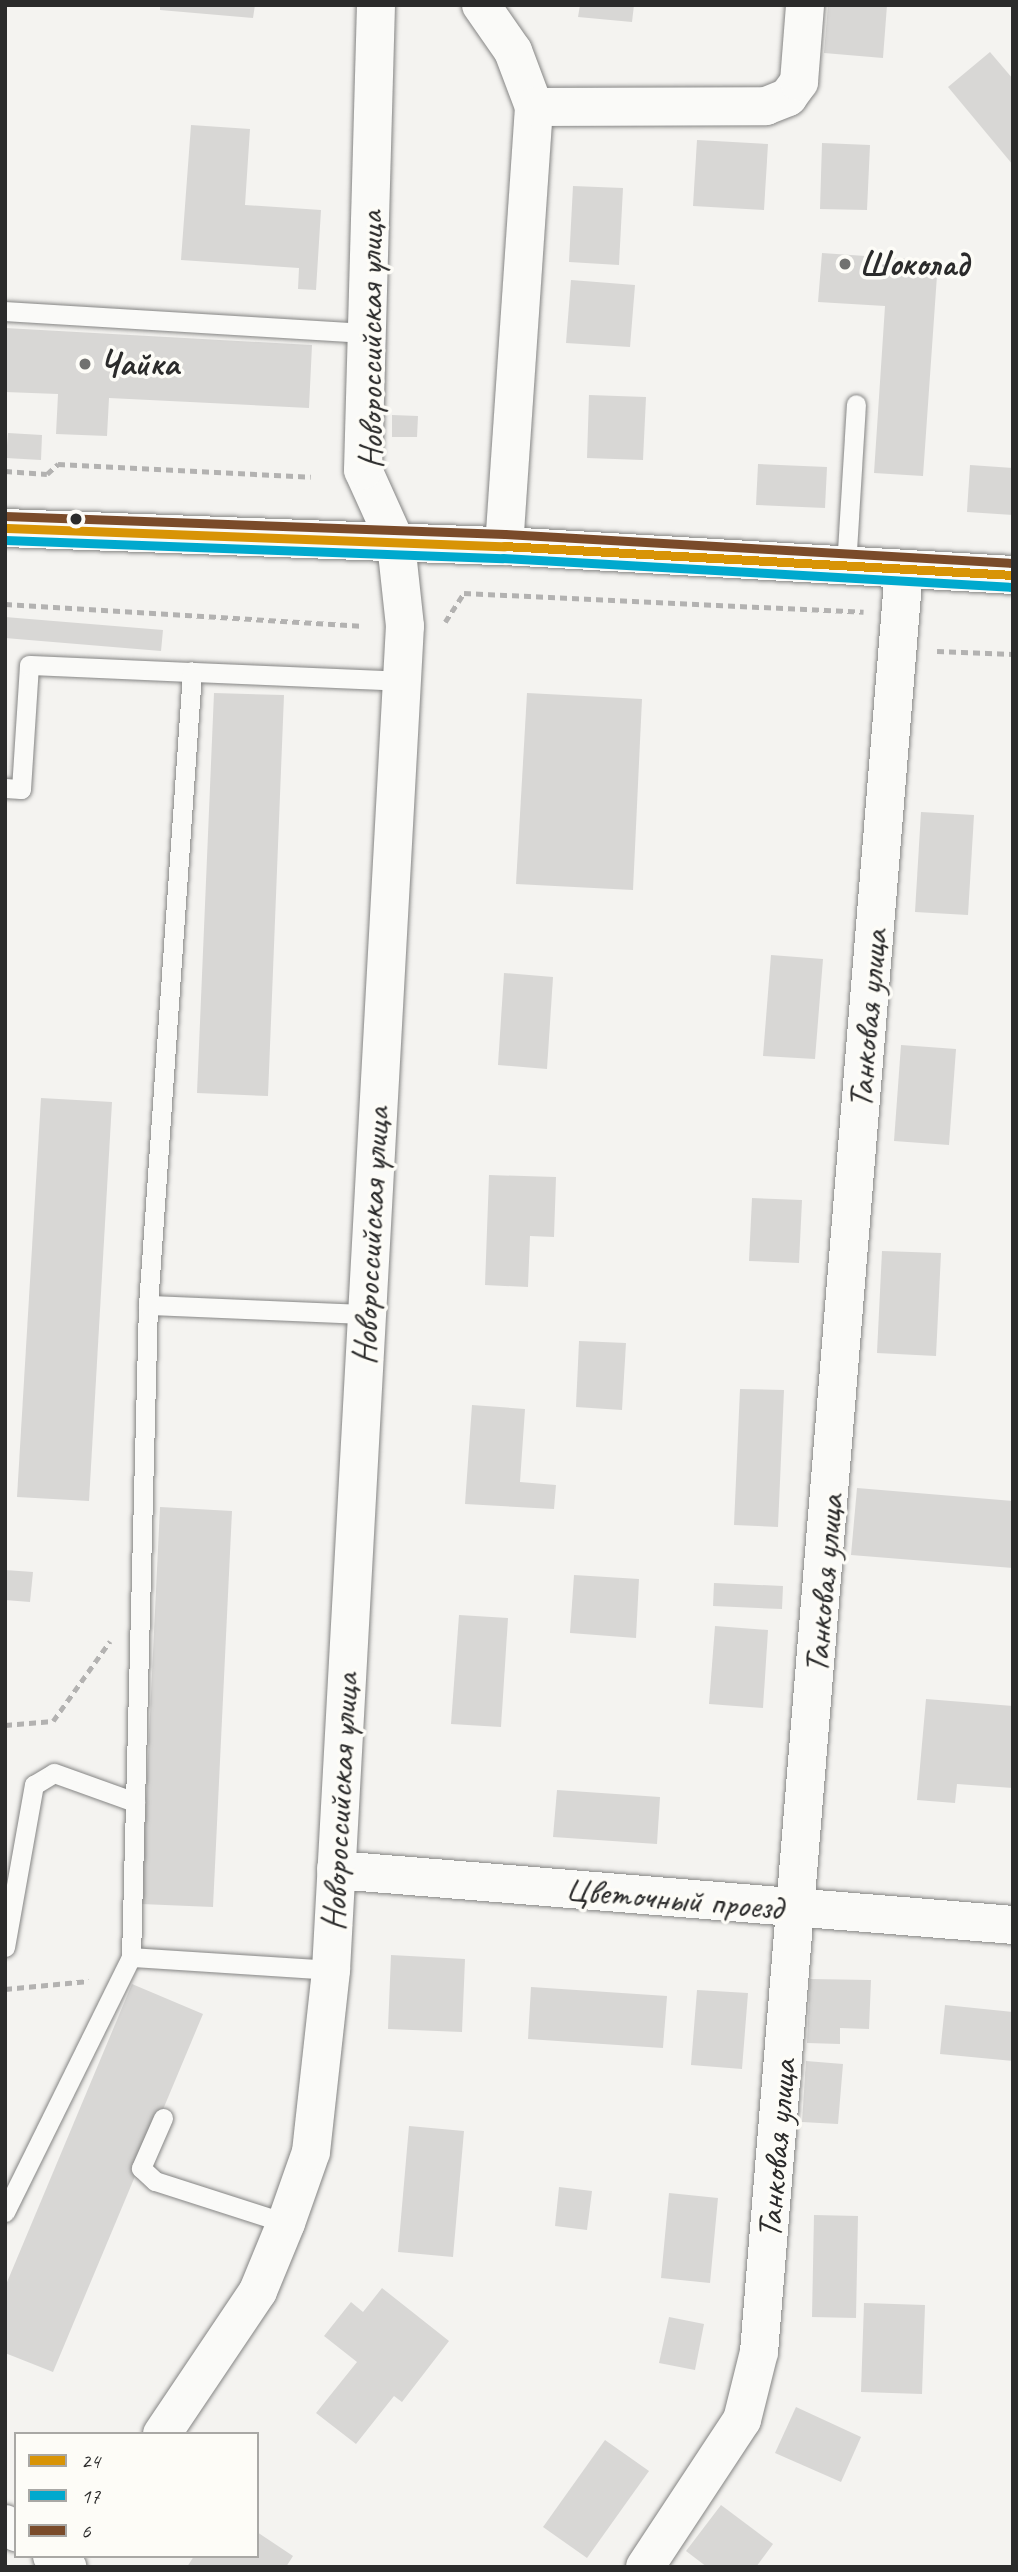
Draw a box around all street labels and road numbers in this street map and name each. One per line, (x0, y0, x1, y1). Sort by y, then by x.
street label: Новороссийская улица (350, 210, 392, 470)
street label: Танковая улица (839, 927, 897, 1111)
street label: Новороссийская улица (343, 1105, 399, 1367)
street label: Танковая улица (795, 1492, 853, 1676)
street label: Новороссийская улица (312, 1671, 368, 1933)
street label: Цветочный проезд (563, 1869, 785, 1929)
street label: Танковая улица (748, 2057, 806, 2241)

